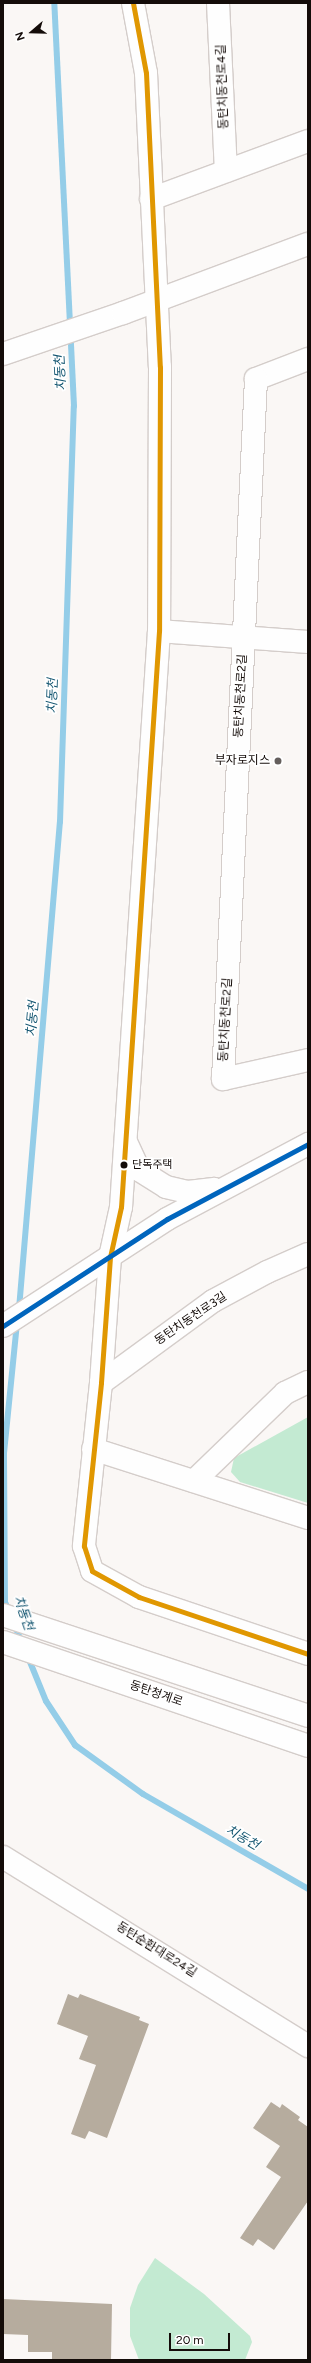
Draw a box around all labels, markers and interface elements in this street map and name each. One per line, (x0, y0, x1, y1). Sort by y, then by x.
north arrow (12, 12, 52, 52)
text: N (13, 30, 28, 43)
street label: 동탄치동천로4길 (214, 44, 232, 130)
water label: 치동천 (52, 355, 70, 391)
street label: 동탄치동천로2길 (232, 654, 250, 738)
water label: 치동천 (45, 678, 61, 714)
place label: 부자로지스 (215, 754, 270, 768)
marker: 부자로지스 (273, 756, 283, 766)
street label: 동탄치동천로2길 (217, 978, 235, 1062)
water label: 치동천 (24, 1000, 42, 1038)
place label: 단독주택 (132, 1158, 172, 1172)
marker: 단독주택 (119, 1160, 129, 1170)
street label: 동탄치동천로3길 (152, 1290, 230, 1348)
water label: 치동천 (10, 1593, 36, 1633)
street label: 동탄청계로 (128, 1678, 184, 1710)
water label: 치동천 (223, 1822, 261, 1854)
street label: 동탄순환대로24길 (113, 1920, 199, 1980)
scale bar (171, 2325, 232, 2351)
text: 20 m (176, 2333, 204, 2347)

